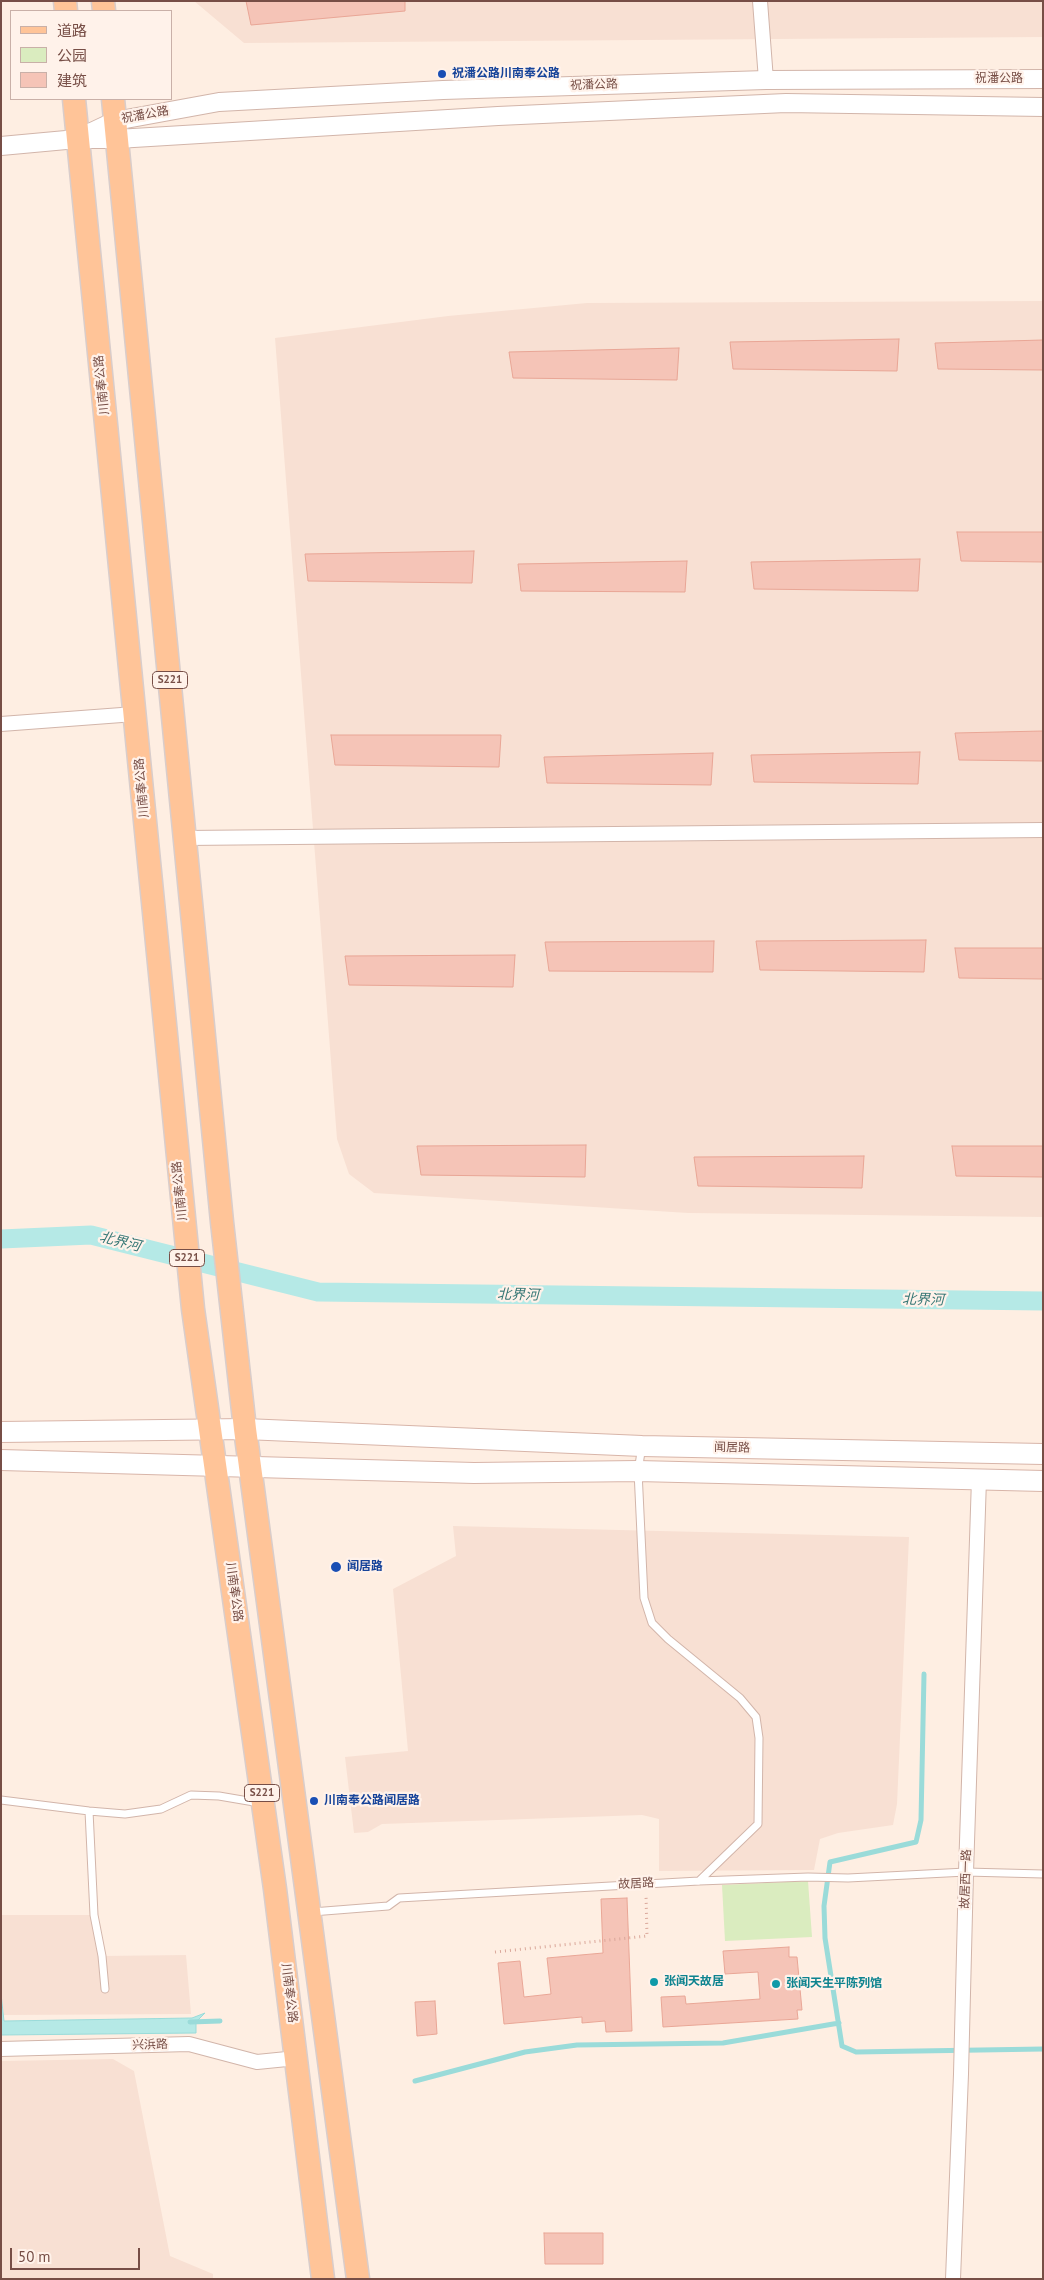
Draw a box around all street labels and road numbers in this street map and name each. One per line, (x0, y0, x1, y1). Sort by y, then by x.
street label: 祝潘公路 (975, 72, 1023, 86)
street label: 祝潘公路 (570, 77, 618, 93)
street label: 祝潘公路 (120, 104, 170, 126)
street label: 川南奉公路 (92, 354, 112, 416)
road number: S221 (152, 672, 188, 688)
street label: 川南奉公路 (132, 757, 152, 819)
street label: 川南奉公路 (170, 1160, 190, 1222)
road number: S221 (170, 1250, 204, 1266)
street label: 闻居路 (714, 1440, 750, 1456)
street label: 川南奉公路 (223, 1561, 245, 1623)
road number: S221 (244, 1785, 280, 1802)
street label: 故居西一路 (958, 1849, 974, 1909)
street label: 故居路 (618, 1876, 654, 1892)
street label: 川南奉公路 (278, 1962, 300, 2024)
street label: 兴浜路 (132, 2037, 168, 2053)

